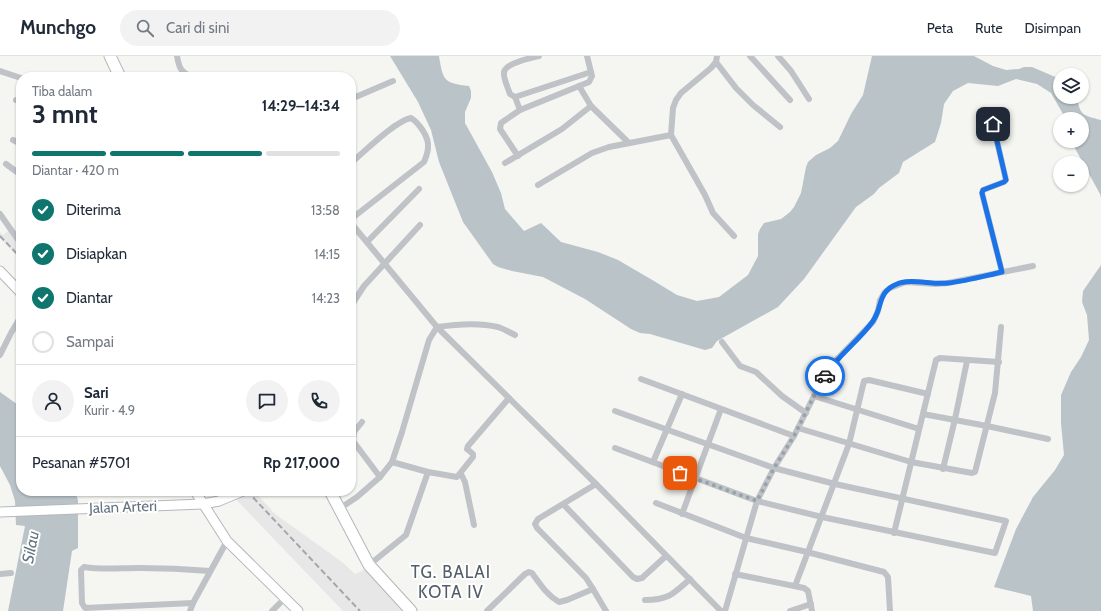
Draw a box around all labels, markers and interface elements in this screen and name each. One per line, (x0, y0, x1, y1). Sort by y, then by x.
search box (120, 10, 400, 46)
text: Munchgo (20, 16, 96, 39)
icon: search (134, 17, 156, 39)
text: Cari di sini (166, 19, 230, 37)
text: Peta (927, 19, 953, 37)
text: Rute (975, 19, 1003, 37)
text: Disimpan (1025, 19, 1081, 37)
map controls (1053, 68, 1089, 192)
button: layers (1053, 68, 1089, 104)
text: Tiba dalam (32, 83, 92, 99)
text: 14:29–14:34 (262, 97, 340, 115)
text: 3 mnt (32, 98, 98, 130)
pin (976, 107, 1010, 141)
button: + (1053, 112, 1089, 148)
icon: home (982, 113, 1004, 135)
button: − (1053, 156, 1089, 192)
text: Diantar · 420 m (32, 162, 119, 178)
icon: check (32, 199, 54, 221)
text: Diterima (66, 201, 121, 219)
text: 13:58 (311, 202, 340, 218)
icon: check (32, 243, 54, 265)
text: Disiapkan (66, 245, 127, 263)
text: 14:15 (314, 246, 340, 262)
icon: check (32, 287, 54, 309)
text: Diantar (66, 289, 112, 307)
text: 14:23 (312, 290, 340, 306)
text: Sampai (66, 333, 114, 351)
courier (805, 356, 845, 396)
icon: car (814, 365, 836, 387)
button: person (32, 380, 74, 422)
button: chat (246, 380, 288, 422)
button: phone (298, 380, 340, 422)
text: Sari (84, 384, 109, 402)
text: Kurir · 4.9 (84, 402, 135, 418)
text: Pesanan #5701 (32, 454, 130, 472)
text: Rp 217,000 (263, 454, 340, 472)
pin (663, 456, 697, 490)
icon: bag (669, 462, 691, 484)
street label: Jalan Arteri (88, 497, 157, 517)
water label: Silau (18, 529, 43, 565)
district label: TG. BALAI KOTA IV (411, 562, 491, 602)

